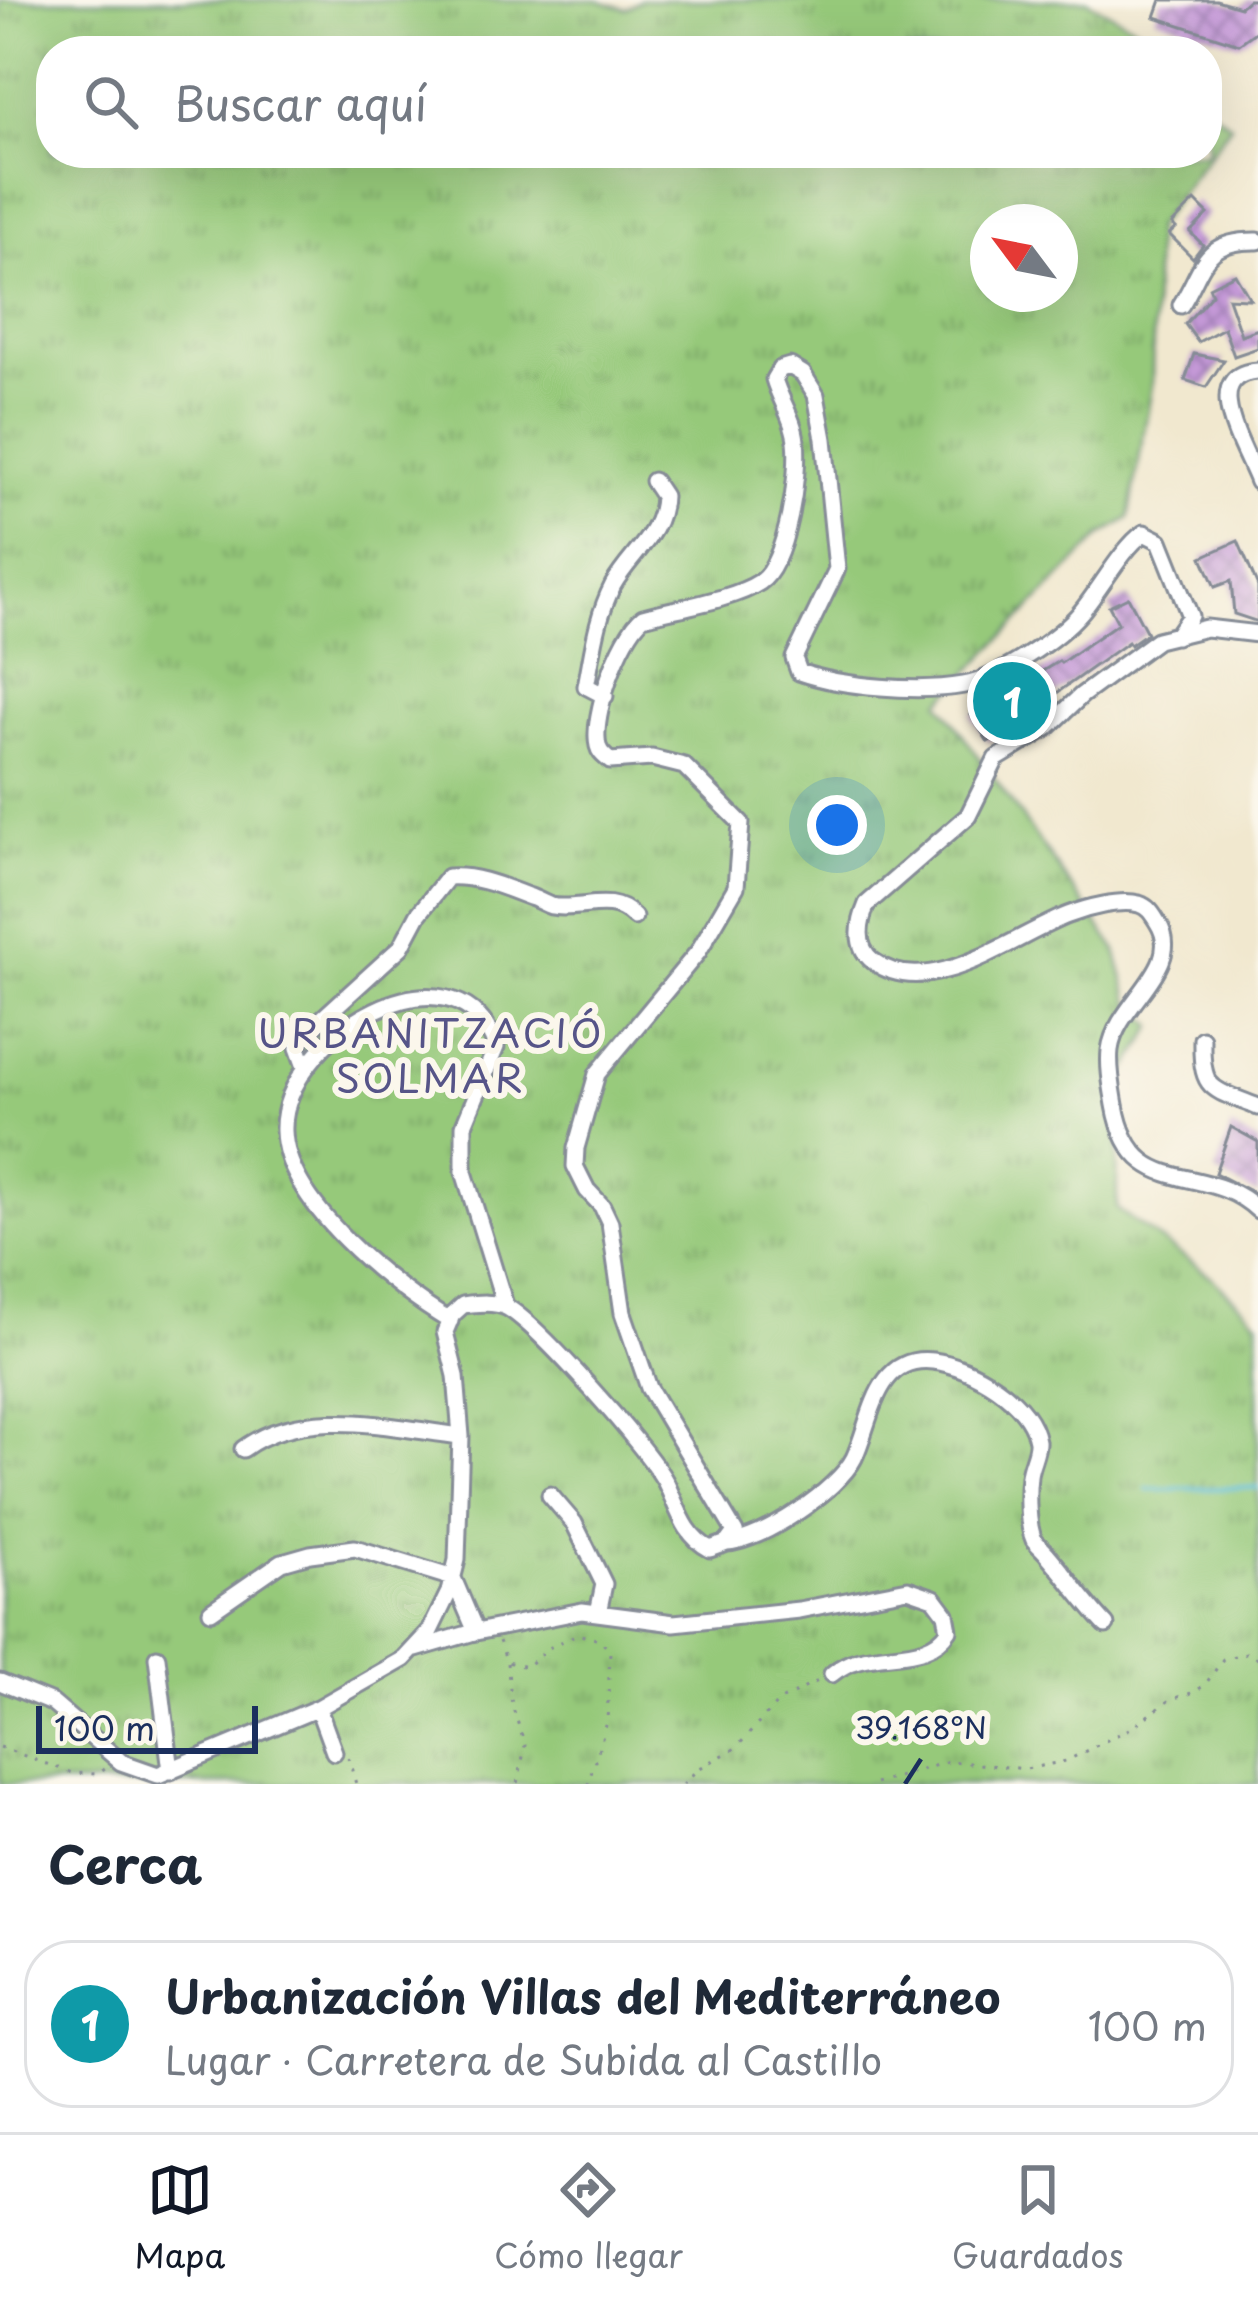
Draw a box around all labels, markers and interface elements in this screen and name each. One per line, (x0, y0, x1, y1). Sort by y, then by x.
search box (36, 36, 1222, 168)
text: Buscar aquí (174, 68, 427, 136)
icon: search (78, 69, 144, 135)
north arrow (970, 204, 1078, 312)
pin: 1 (973, 656, 1051, 746)
your location (807, 795, 867, 855)
district label: URBANITZACIÓ SOLMAR (257, 1002, 605, 1106)
scale bar (36, 1700, 258, 1753)
text: 100 m (54, 1702, 155, 1752)
text: 39.168°N (855, 1704, 987, 1749)
text: Cerca (48, 1824, 202, 1901)
text: Urbanización Villas del Mediterráneo (165, 1961, 1001, 2029)
text: 1 (81, 1995, 99, 2054)
text: 100 m (1088, 1995, 1207, 2054)
text: Lugar · Carretera de Subida al Castillo (165, 2029, 882, 2088)
tab: Mapa (134, 2157, 225, 2279)
tab: Cómo llegar (494, 2157, 683, 2279)
tab: Guardados (952, 2157, 1124, 2279)

